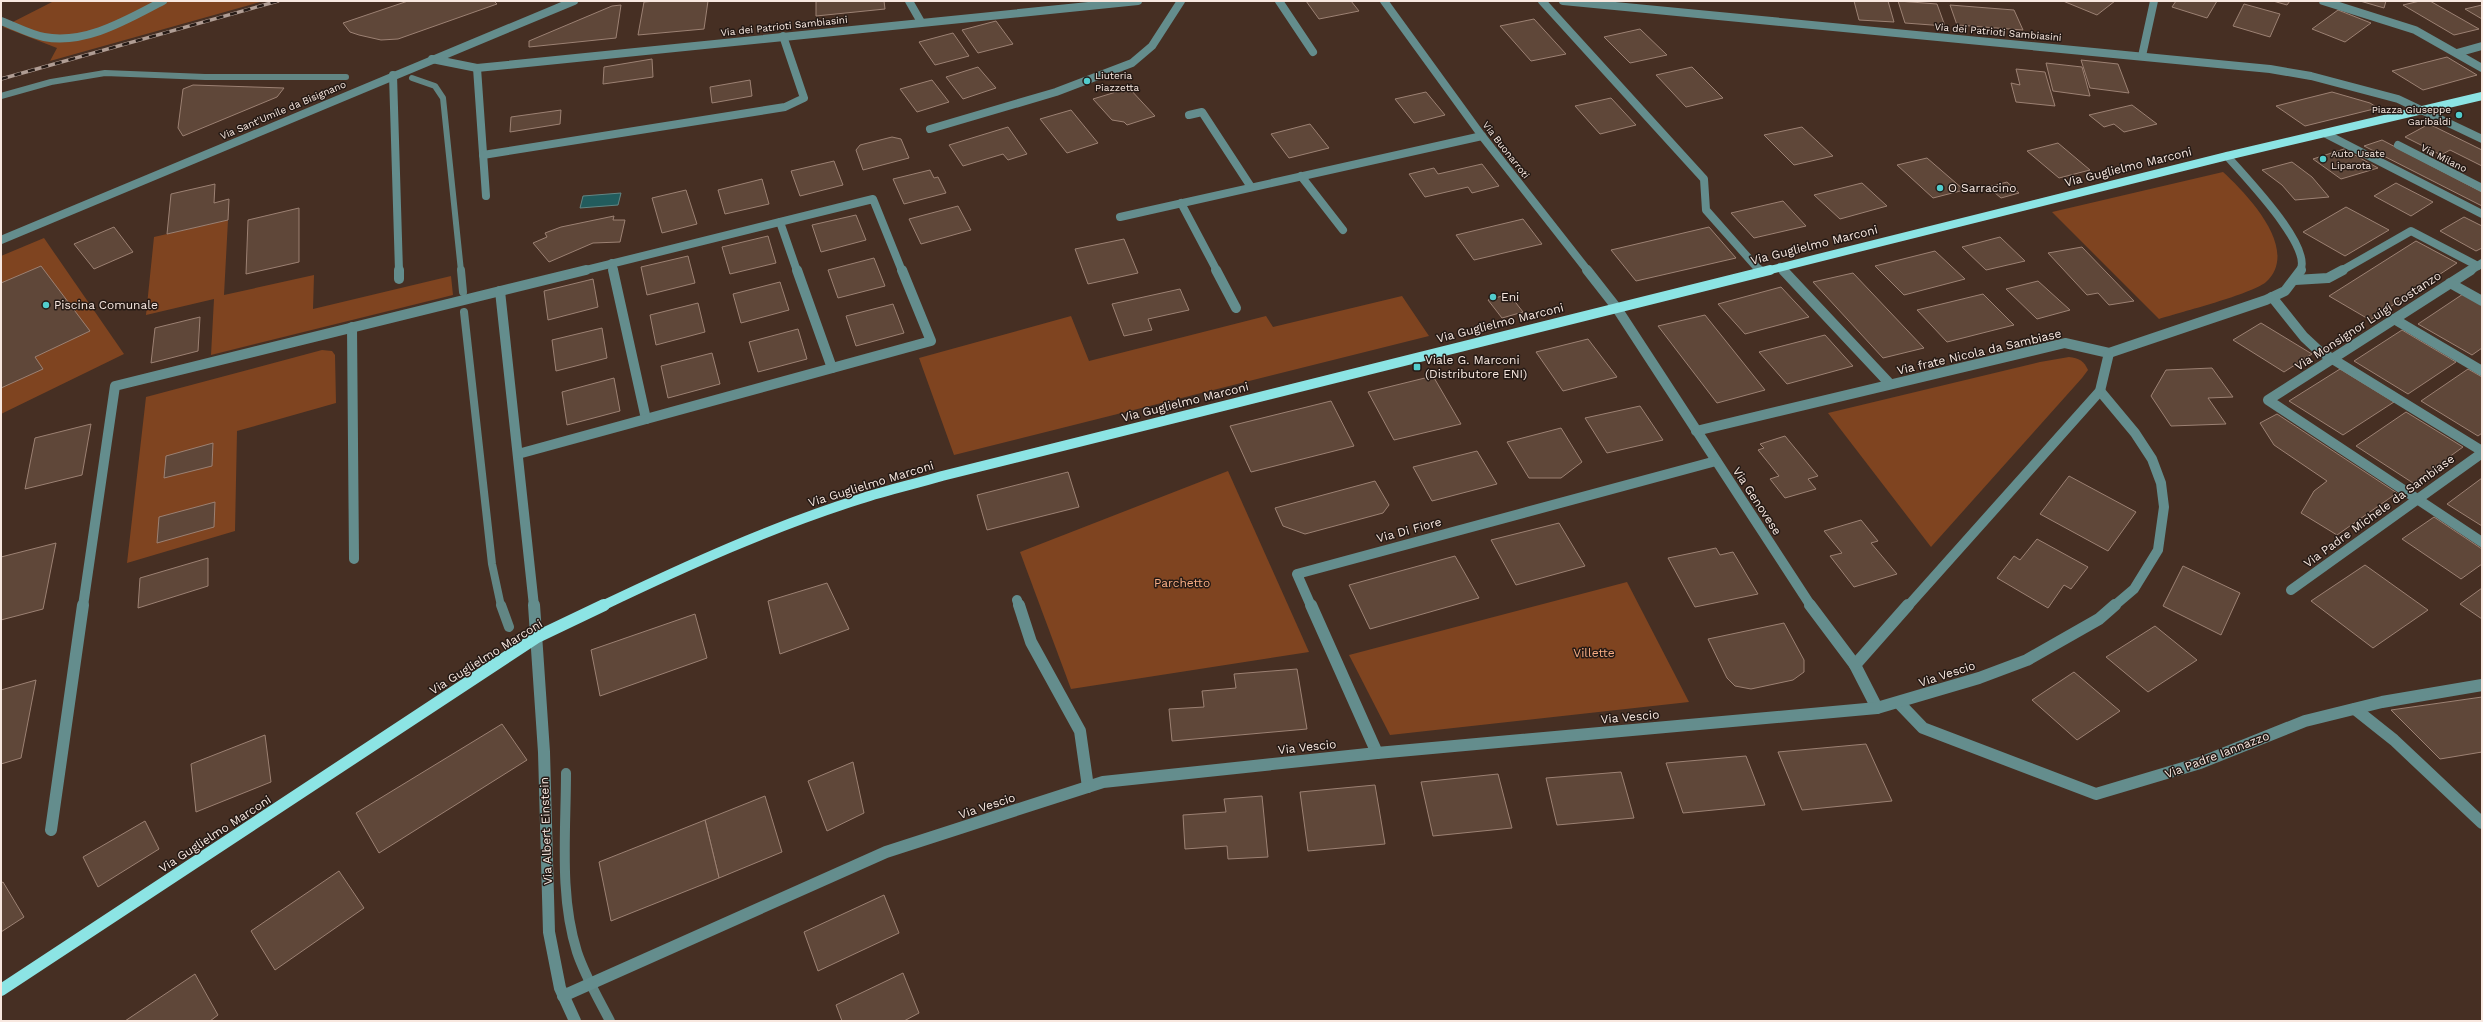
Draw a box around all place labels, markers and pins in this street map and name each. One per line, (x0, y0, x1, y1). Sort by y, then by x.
place label: Liuteria Piazzetta (1095, 70, 1139, 93)
marker: Liuteria Piazzetta (1082, 76, 1092, 86)
place label: Piazza Giuseppe Garibaldi (2372, 104, 2451, 127)
marker: Piazza Giuseppe Garibaldi (2454, 110, 2464, 120)
place label: Auto Usate Liparota (2331, 148, 2385, 171)
marker: Auto Usate Liparota (2318, 154, 2328, 164)
place label: O Sarracino (1948, 181, 2016, 195)
marker: O Sarracino (1935, 183, 1945, 193)
place label: Eni (1501, 290, 1519, 304)
marker: Eni (1488, 292, 1498, 302)
place label: Piscina Comunale (54, 298, 158, 312)
marker: Piscina Comunale (41, 300, 51, 310)
place label: Viale G. Marconi (Distributore ENI) (1425, 353, 1527, 381)
marker: Viale G. Marconi (Distributore ENI) (1412, 362, 1422, 372)

